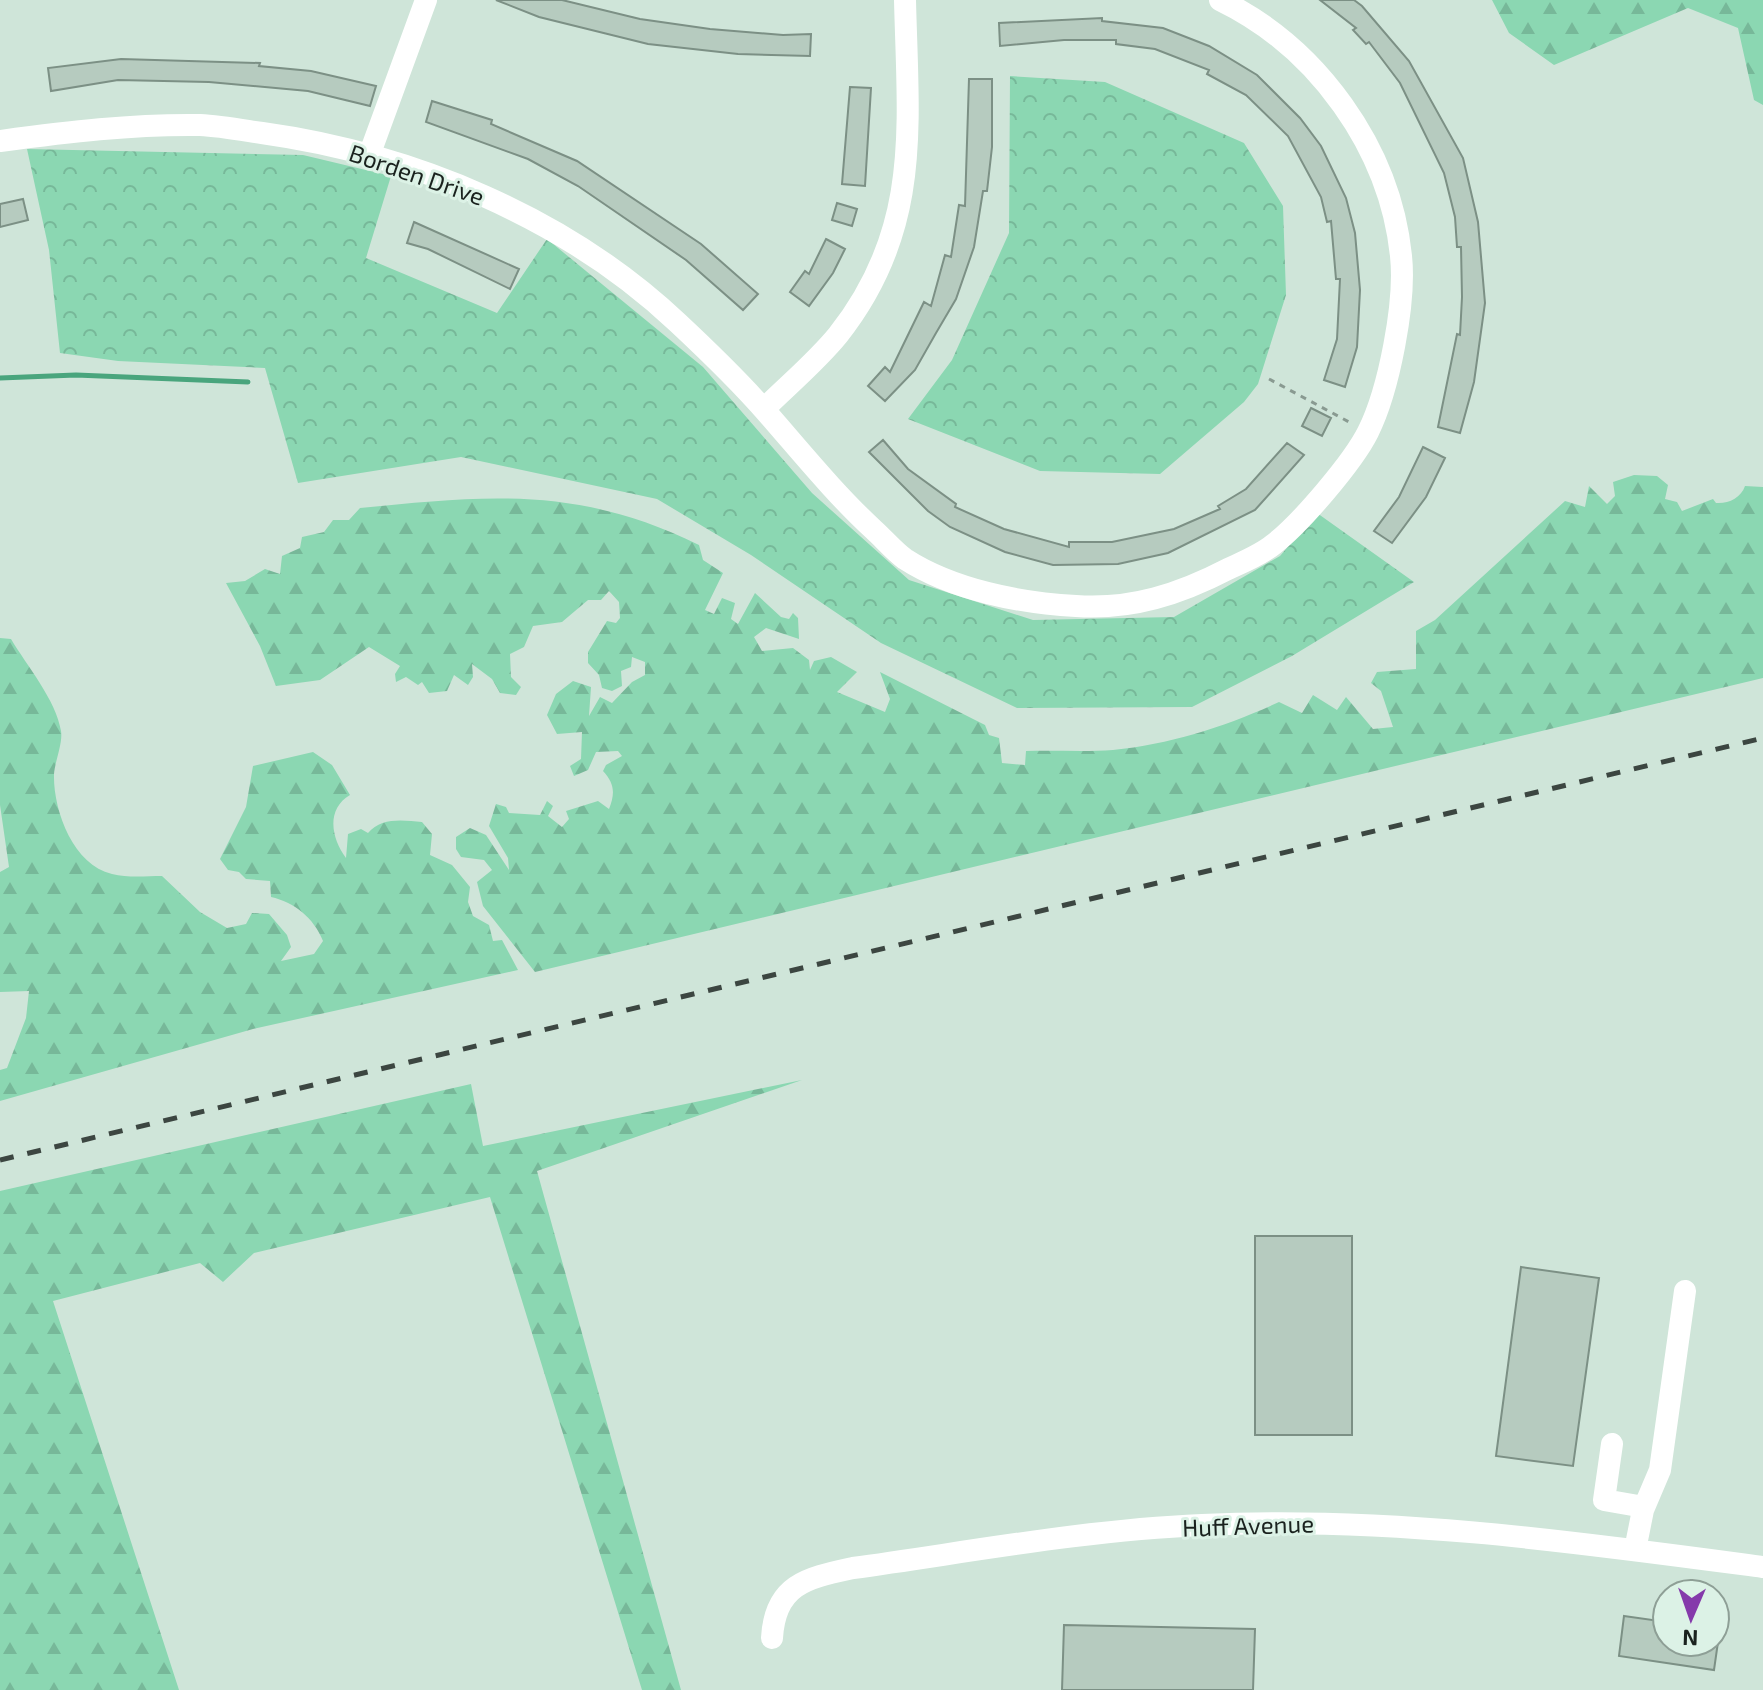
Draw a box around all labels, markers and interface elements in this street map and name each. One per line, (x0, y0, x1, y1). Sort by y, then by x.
street label: Borden Drive (346, 137, 488, 211)
street label: Huff Avenue (1182, 1508, 1314, 1542)
north arrow (1651, 1578, 1731, 1658)
text: N (1682, 1626, 1699, 1652)

